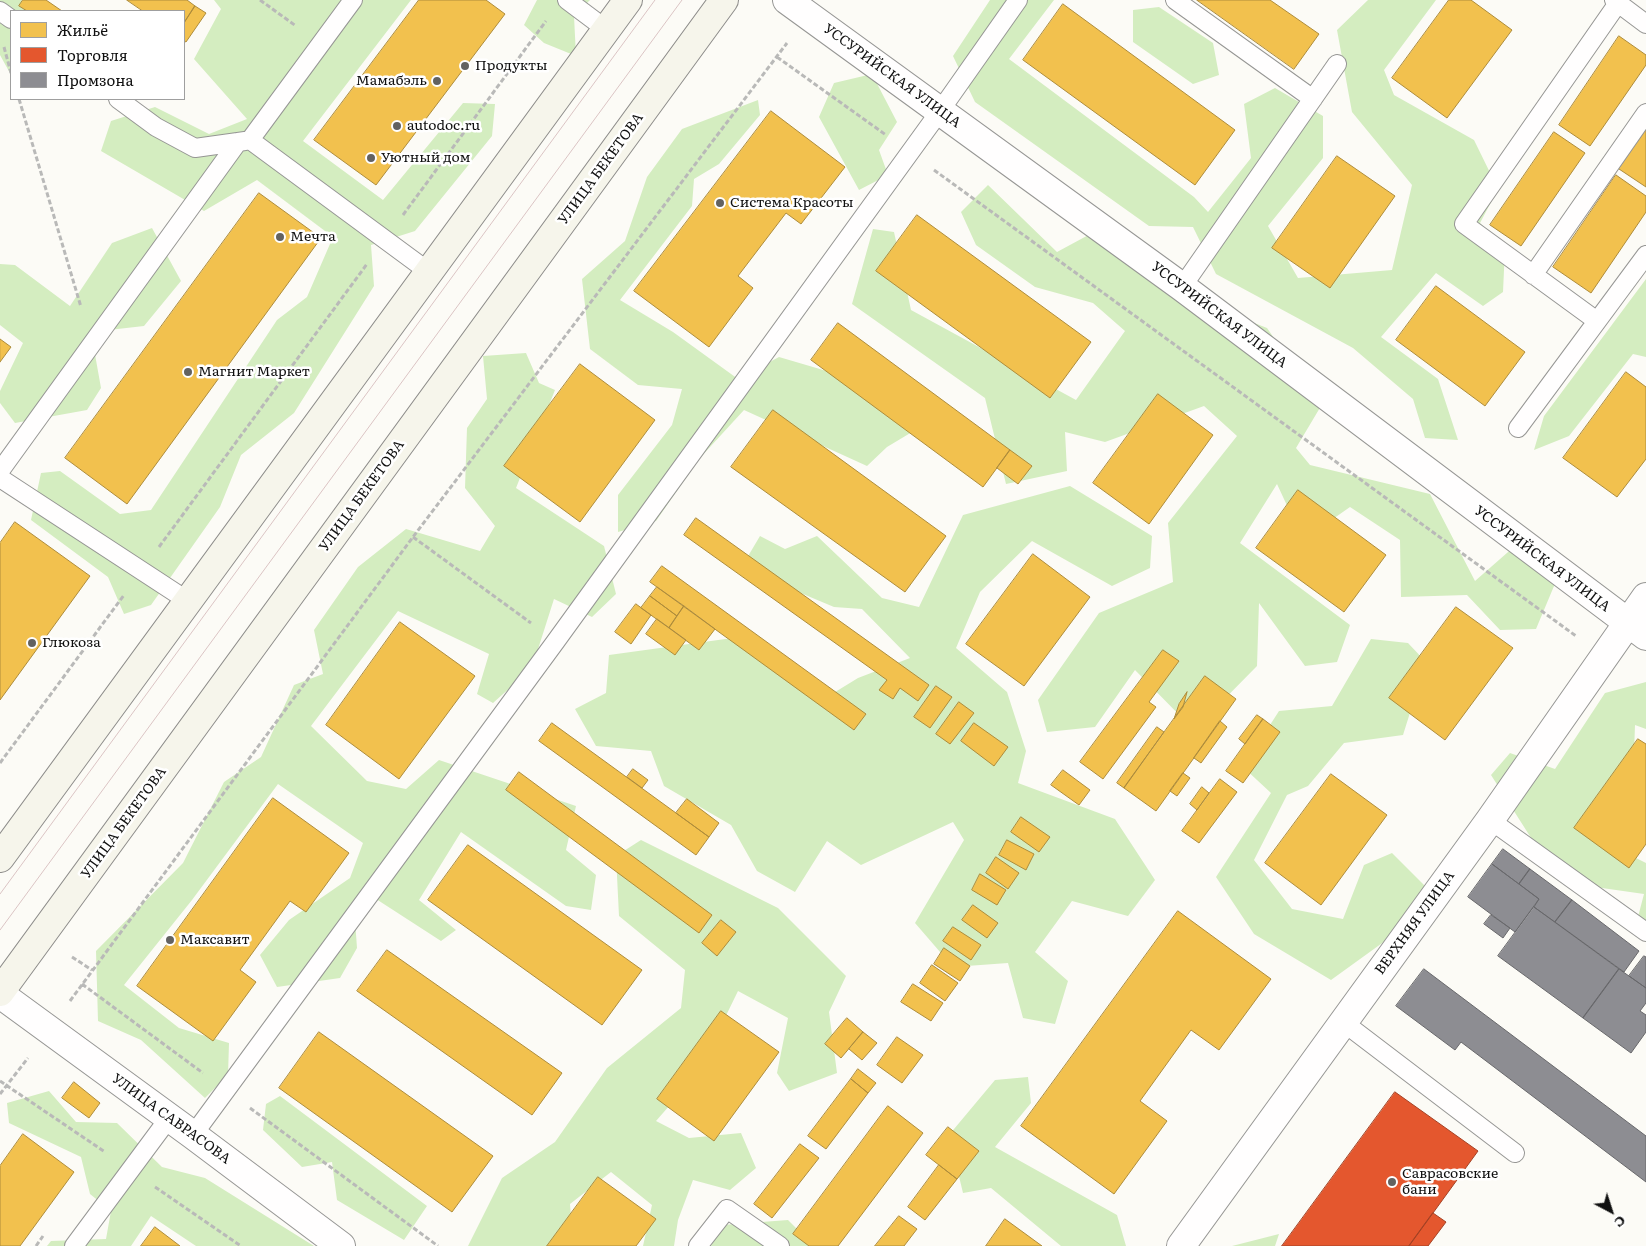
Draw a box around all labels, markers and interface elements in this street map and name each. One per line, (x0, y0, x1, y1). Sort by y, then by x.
legend (10, 10, 185, 100)
text: Жильё (57, 18, 108, 41)
street label: УССУРИЙСКАЯ УЛИЦА (820, 21, 964, 131)
text: Торговля (57, 43, 128, 66)
place label: Продукты (475, 58, 548, 74)
marker: Продукты (459, 60, 471, 72)
text: Промзона (57, 68, 134, 91)
place label: Мамабэль (356, 73, 427, 89)
marker: Мамабэль (431, 75, 443, 87)
street label: УЛИЦА БЕКЕТОВА (555, 110, 647, 228)
place label: autodoc.ru (407, 118, 480, 134)
marker: autodoc.ru (391, 120, 403, 132)
place label: Уютный дом (381, 150, 470, 166)
marker: Уютный дом (365, 152, 377, 164)
place label: Система Красоты (730, 195, 854, 211)
marker: Система Красоты (714, 197, 726, 209)
place label: Мечта (290, 229, 336, 245)
marker: Мечта (274, 231, 286, 243)
street label: УССУРИЙСКАЯ УЛИЦА (1148, 258, 1290, 372)
place label: Магнит Маркет (198, 364, 310, 380)
marker: Магнит Маркет (182, 366, 194, 378)
street label: УЛИЦА БЕКЕТОВА (316, 437, 408, 555)
street label: УССУРИЙСКАЯ УЛИЦА (1471, 502, 1613, 616)
place label: Глюкоза (42, 635, 101, 651)
marker: Глюкоза (26, 637, 38, 649)
street label: УЛИЦА БЕКЕТОВА (78, 764, 170, 882)
street label: ВЕРХНЯЯ УЛИЦА (1372, 868, 1458, 978)
place label: Максавит (180, 932, 250, 948)
marker: Максавит (164, 934, 176, 946)
street label: УЛИЦА САВРАСОВА (108, 1070, 234, 1168)
place label: Саврасовские бани (1402, 1166, 1498, 1198)
marker: Саврасовские бани (1386, 1176, 1398, 1188)
north arrow (1586, 1186, 1636, 1236)
text: С (1610, 1212, 1631, 1233)

